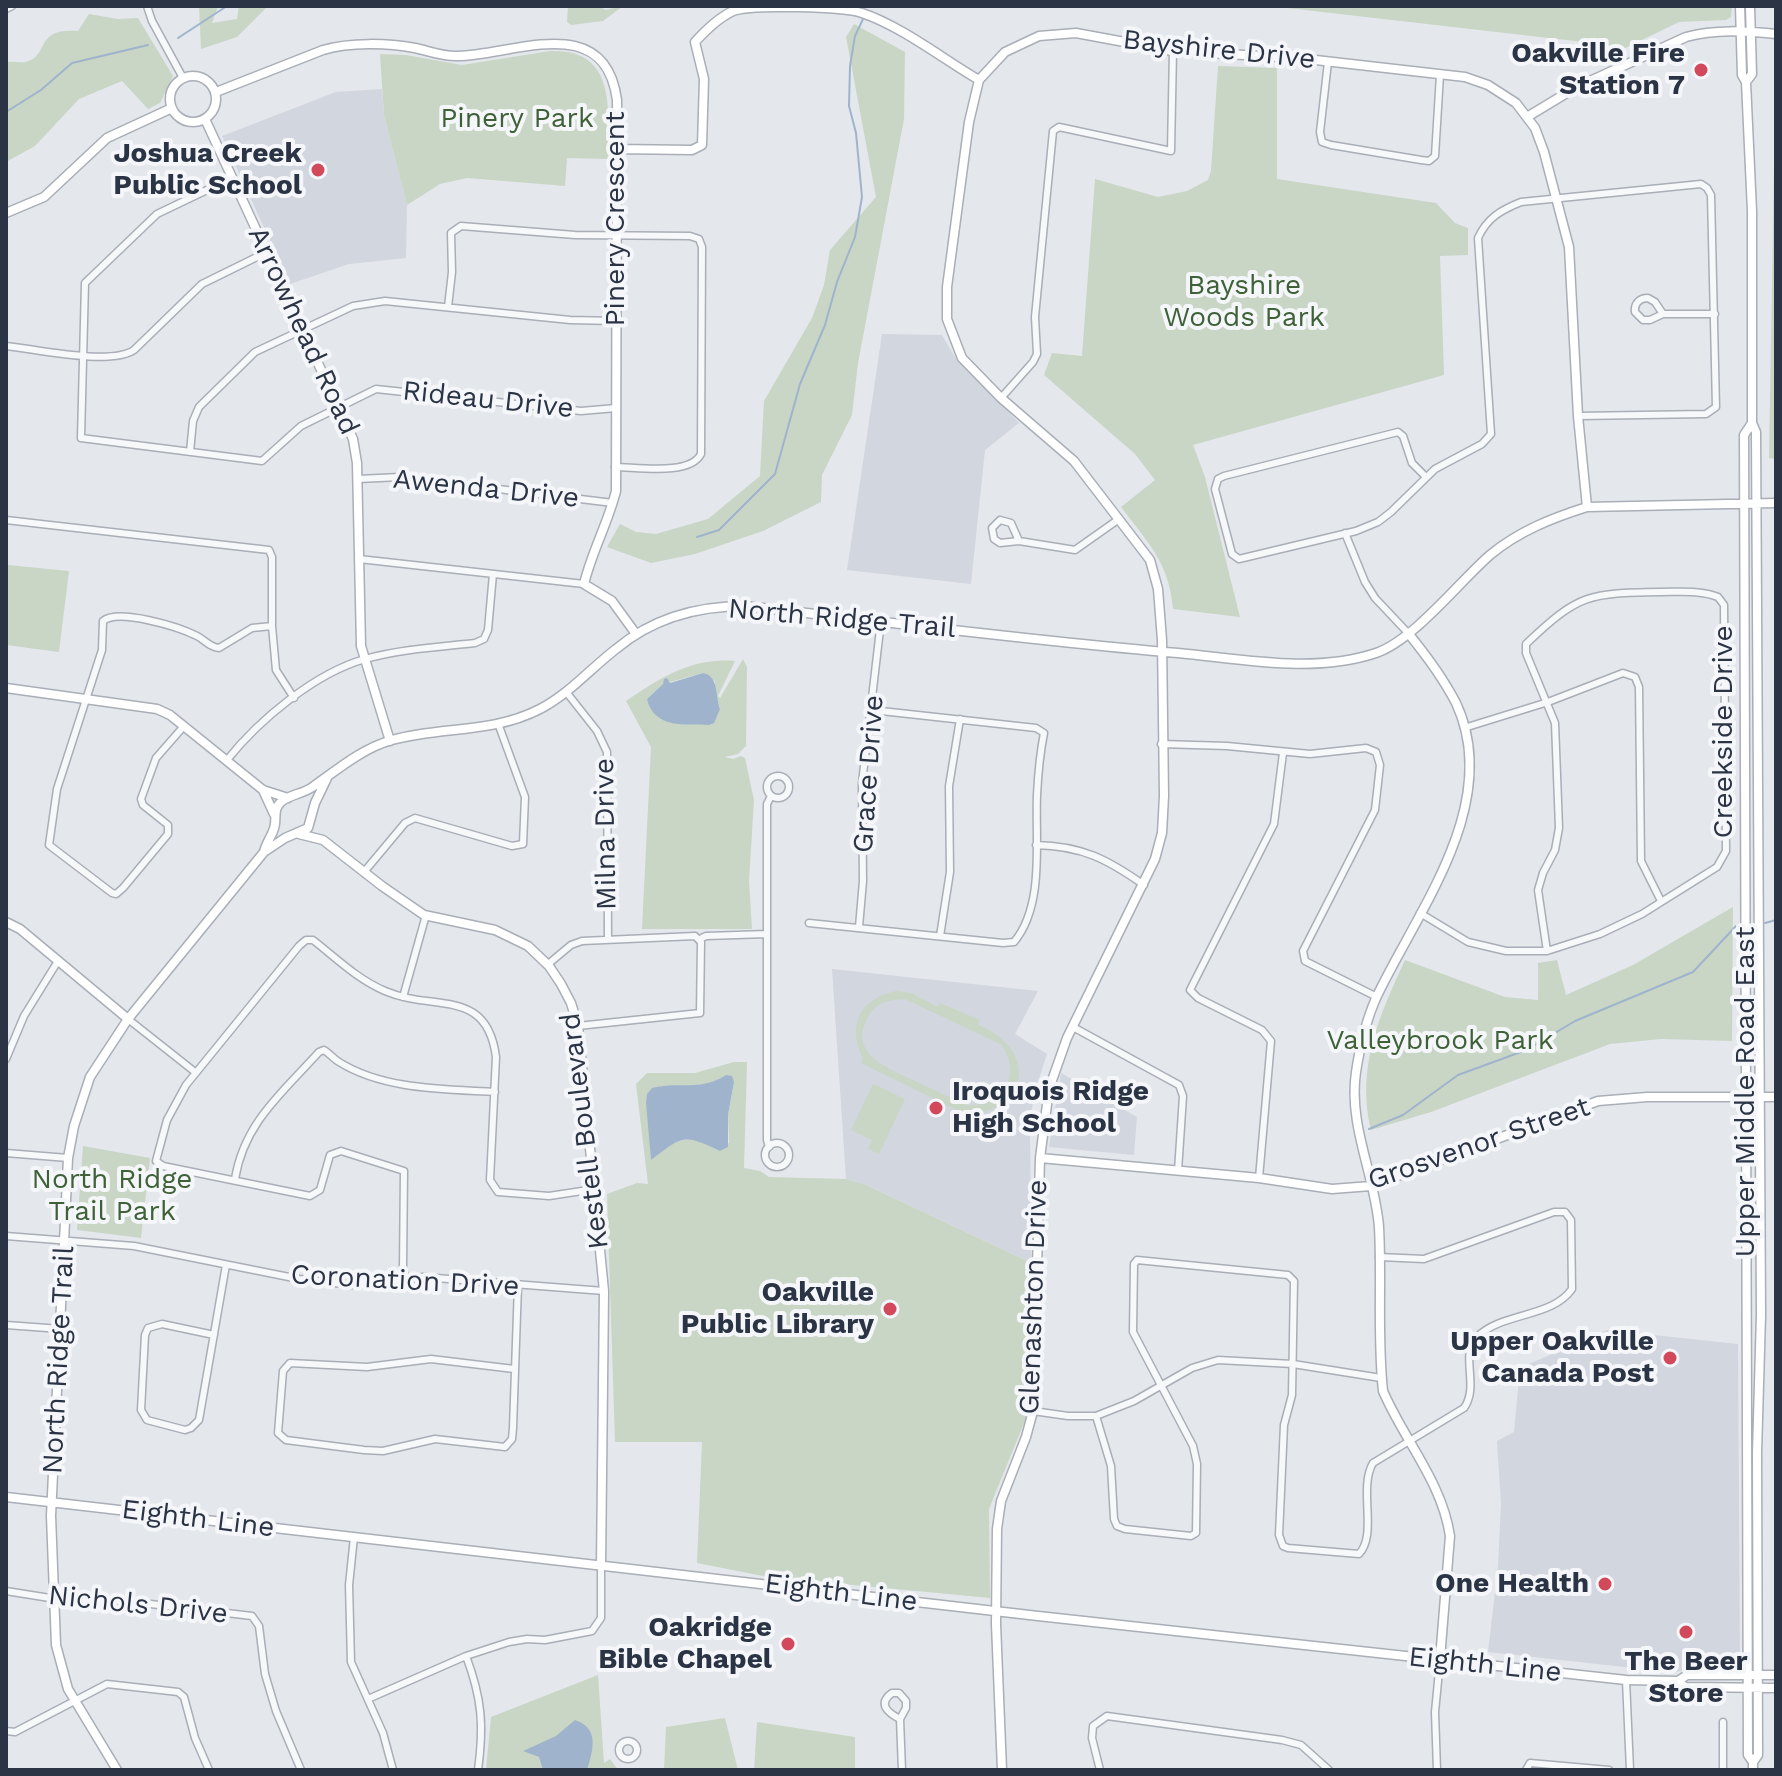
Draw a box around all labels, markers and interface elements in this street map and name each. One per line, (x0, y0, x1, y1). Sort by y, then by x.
street label: Bayshire Drive (1121, 23, 1317, 77)
place label: Oakville Fire Station 7 (1511, 37, 1685, 103)
marker: Oakville Fire Station 7 (1692, 61, 1710, 79)
park label: Pinery Park (440, 102, 594, 136)
street label: Pinery Crescent (599, 111, 633, 327)
place label: Joshua Creek Public School (113, 137, 302, 203)
marker: Joshua Creek Public School (309, 161, 327, 179)
street label: Arrowhead Road (240, 222, 366, 440)
park label: Bayshire Woods Park (1163, 269, 1325, 335)
street label: Rideau Drive (401, 374, 575, 426)
street label: Awenda Drive (391, 463, 581, 515)
street label: North Ridge Trail (727, 592, 957, 646)
street label: Creekside Drive (1707, 625, 1741, 839)
street label: Grace Drive (847, 694, 891, 854)
street label: Milna Drive (588, 758, 624, 910)
street label: Upper Middle Road East (1729, 927, 1763, 1257)
street label: Kestell Boulevard (554, 1011, 616, 1251)
park label: Valleybrook Park (1326, 1024, 1554, 1058)
place label: Iroquois Ridge High School (952, 1075, 1149, 1141)
street label: Grosvenor Street (1364, 1090, 1594, 1198)
marker: Iroquois Ridge High School (927, 1099, 945, 1117)
park label: North Ridge Trail Park (32, 1163, 192, 1229)
street label: Glenashton Drive (1013, 1179, 1055, 1415)
street label: North Ridge Trail (36, 1245, 82, 1475)
street label: Coronation Drive (290, 1258, 520, 1304)
place label: Oakville Public Library (681, 1276, 874, 1342)
marker: Oakville Public Library (881, 1300, 899, 1318)
place label: Upper Oakville Canada Post (1450, 1325, 1654, 1391)
marker: Upper Oakville Canada Post (1661, 1349, 1679, 1367)
street label: Eighth Line (120, 1493, 276, 1545)
street label: Eighth Line (763, 1567, 919, 1619)
place label: One Health (1435, 1567, 1589, 1601)
marker: One Health (1596, 1575, 1614, 1593)
street label: Nichols Drive (47, 1579, 229, 1631)
place label: Oakridge Bible Chapel (598, 1611, 772, 1677)
marker: The Beer Store (1677, 1623, 1695, 1641)
marker: Oakridge Bible Chapel (779, 1635, 797, 1653)
street label: Eighth Line (1407, 1640, 1563, 1690)
place label: The Beer Store (1624, 1645, 1748, 1711)

